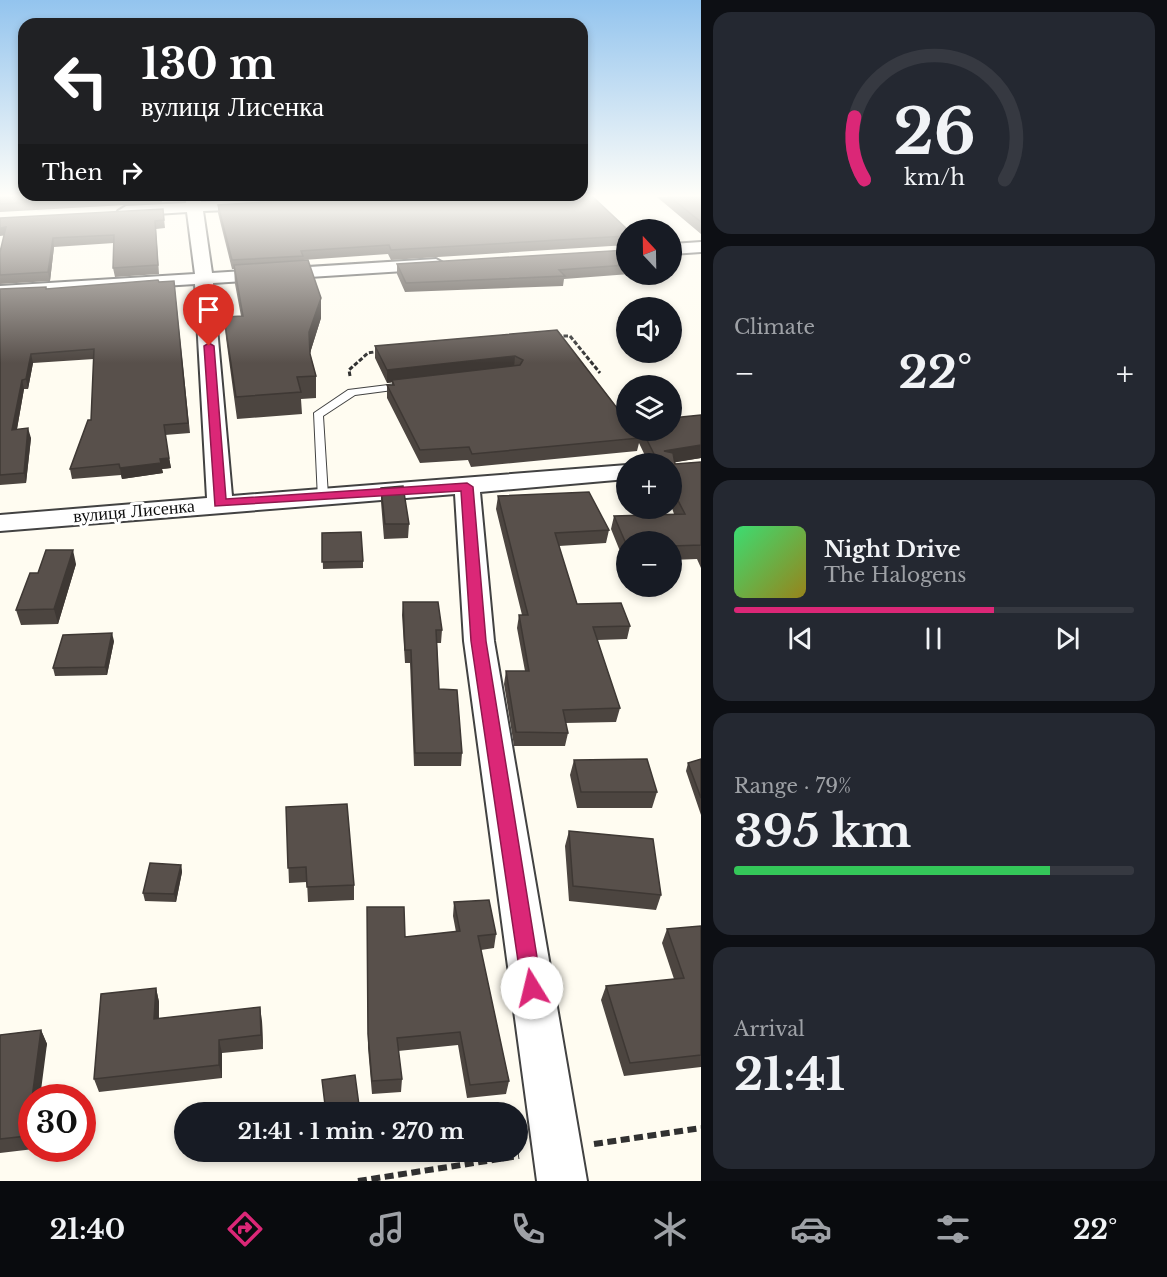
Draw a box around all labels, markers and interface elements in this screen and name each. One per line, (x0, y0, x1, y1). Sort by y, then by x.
text: 130 m (141, 38, 275, 90)
icon: left (42, 42, 120, 120)
text: вулиця Лисенка (141, 90, 324, 123)
text: 26 (893, 93, 975, 171)
icon: right (115, 156, 148, 189)
text: Then (42, 159, 103, 186)
text: km/h (904, 164, 965, 191)
north arrow (616, 219, 682, 285)
map controls (616, 219, 682, 597)
pin (183, 284, 234, 346)
icon: arrive (192, 293, 225, 326)
button: sound (616, 297, 682, 363)
text: Climate (734, 315, 815, 339)
text: 22° (899, 344, 972, 400)
text: − (734, 353, 755, 394)
text: + (1116, 353, 1134, 394)
button: layers (616, 375, 682, 441)
button: + (616, 453, 682, 519)
street label: вулиця Лисенка (72, 495, 196, 527)
button: − (616, 531, 682, 597)
text: Night Drive (824, 536, 961, 563)
text: The Halogens (824, 563, 966, 587)
icon: previous (784, 622, 817, 655)
icon: pause (917, 622, 950, 655)
icon: next (1051, 622, 1084, 655)
text: Range · 79% (734, 774, 851, 798)
text: 395 km (734, 803, 911, 859)
position arrow (500, 956, 564, 1020)
text: Arrival (734, 1017, 805, 1041)
text: 21:41 (734, 1046, 845, 1102)
speed limit sign: 30 (18, 1084, 96, 1162)
text: 21:41 · 1 min · 270 m (238, 1118, 464, 1145)
icon: directions (224, 1208, 266, 1250)
icon: music (366, 1208, 408, 1250)
icon: phone (507, 1208, 549, 1250)
icon: climate (649, 1208, 691, 1250)
icon: car (790, 1208, 832, 1250)
icon: filters (932, 1208, 974, 1250)
text: 21:40 (50, 1213, 125, 1246)
text: 22° (1073, 1213, 1117, 1246)

